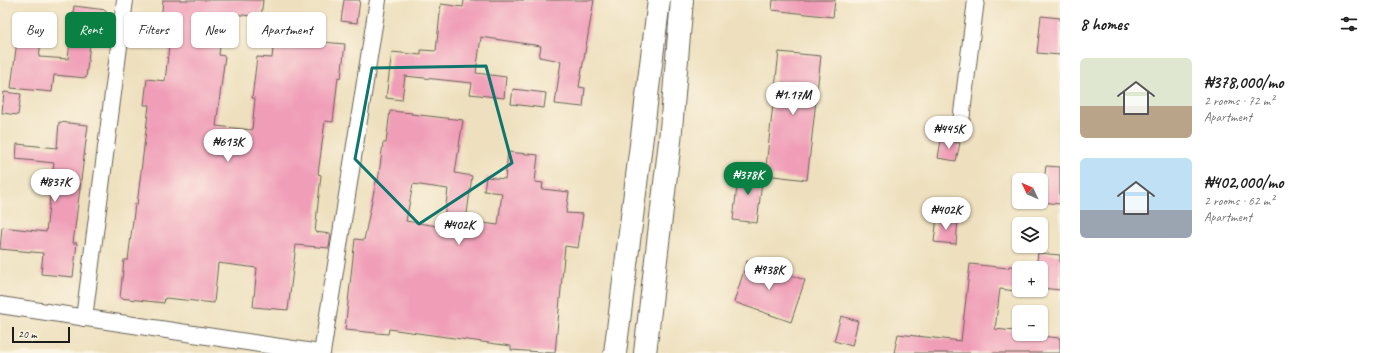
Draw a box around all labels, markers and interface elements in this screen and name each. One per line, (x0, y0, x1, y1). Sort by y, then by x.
chip: Buy (12, 12, 57, 48)
chip: Rent (65, 12, 116, 48)
chip: Filters (124, 12, 183, 48)
chip: New (191, 12, 239, 48)
chip: Apartment (247, 12, 326, 48)
icon: filters (1338, 13, 1360, 35)
text: 8 homes (1080, 14, 1128, 35)
text: ₦378,000/mo (1204, 72, 1283, 93)
icon: home (1112, 74, 1160, 122)
pin: ₦1.17M (760, 82, 826, 116)
text: ₦1.17M (775, 87, 811, 103)
text: 2 rooms · 72 m² (1204, 93, 1274, 109)
text: Apartment (1204, 109, 1252, 125)
pin: ₦445K (921, 116, 977, 150)
text: ₦445K (934, 121, 964, 137)
pin: ₦613K (200, 129, 256, 163)
text: ₦613K (213, 134, 243, 150)
pin: ₦378K (720, 162, 776, 196)
text: ₦378K (733, 167, 763, 183)
pin: ₦837K (27, 169, 83, 203)
text: ₦402,000/mo (1204, 172, 1283, 193)
north arrow (1012, 173, 1048, 209)
map controls (1012, 173, 1048, 341)
text: ₦837K (40, 174, 70, 190)
icon: home (1112, 174, 1160, 222)
text: 2 rooms · 62 m² (1204, 193, 1274, 209)
pin: ₦402K (918, 197, 974, 231)
text: ₦402K (931, 202, 961, 218)
text: Apartment (1204, 209, 1252, 225)
pin: ₦402K (431, 212, 487, 246)
text: ₦402K (444, 217, 474, 233)
button: layers (1012, 217, 1048, 253)
pin: ₦938K (741, 257, 797, 291)
button: + (1012, 261, 1048, 297)
text: ₦938K (754, 262, 784, 278)
button: − (1012, 305, 1048, 341)
scale bar (12, 325, 70, 344)
text: 20 m (18, 327, 37, 341)

